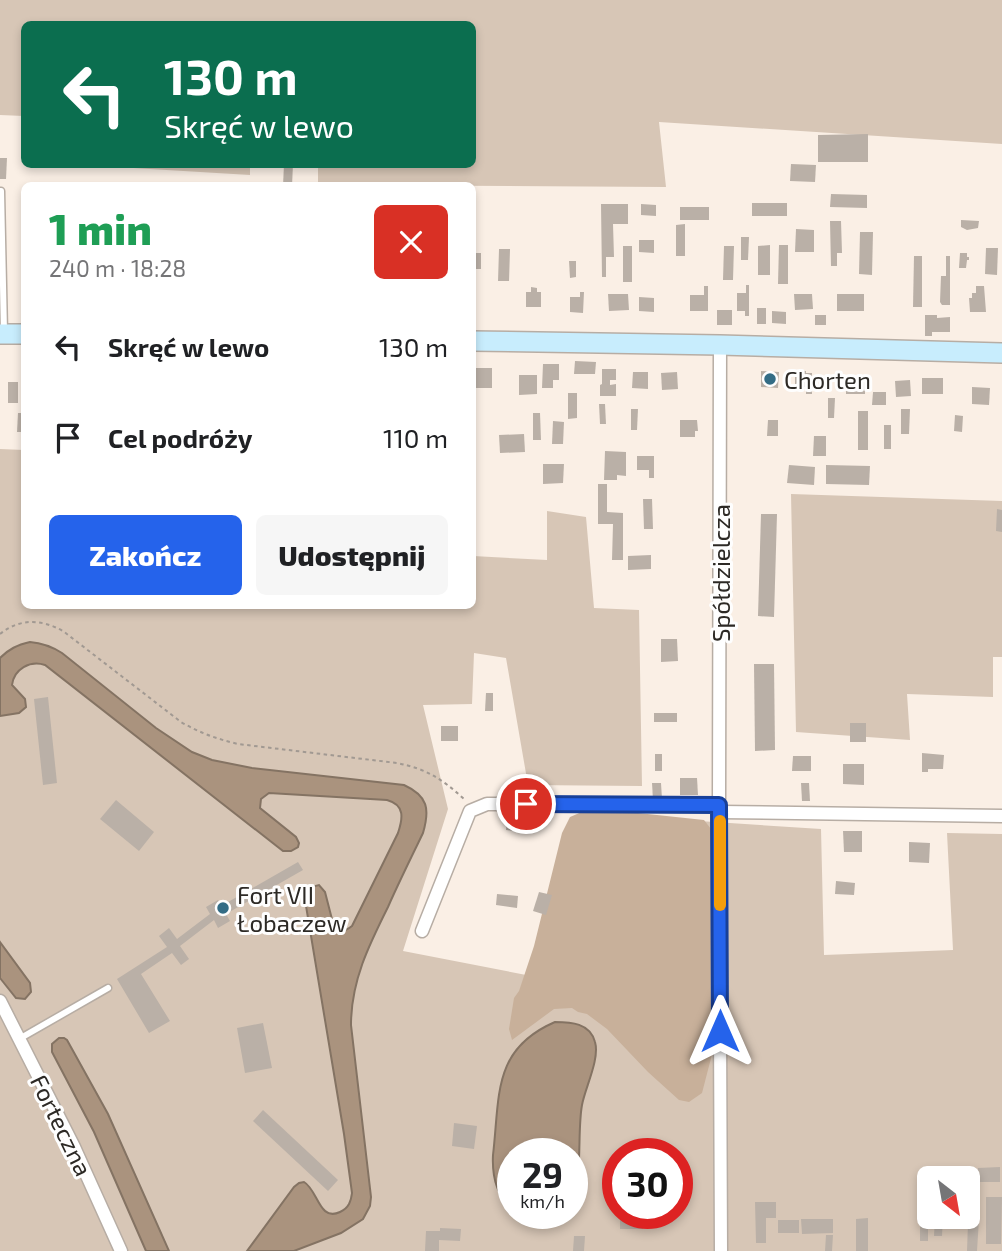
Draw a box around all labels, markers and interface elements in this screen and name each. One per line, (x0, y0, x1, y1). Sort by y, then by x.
text: 130 m (164, 46, 298, 105)
icon: left (49, 49, 140, 140)
text: Skręć w lewo (164, 106, 354, 144)
text: 1 min (49, 203, 152, 253)
button: close (374, 205, 448, 279)
text: 240 m · 18:28 (49, 254, 186, 282)
icon: left (49, 328, 87, 366)
text: Skręć w lewo (108, 331, 269, 362)
text: 130 m (379, 331, 448, 362)
place label: Chorten (784, 365, 871, 394)
marker: Chorten (762, 371, 778, 387)
icon: arrive (49, 419, 87, 457)
text: Cel podróży (108, 422, 253, 453)
text: 110 m (383, 422, 448, 453)
street label: Spółdzielcza (706, 504, 735, 642)
button: Zakończ (49, 515, 242, 595)
button: Udostępnij (256, 515, 448, 595)
pin (496, 774, 556, 834)
icon: arrive (507, 785, 545, 823)
place label: Fort VII Łobaczew (237, 880, 347, 937)
marker: Fort VII Łobaczew (215, 900, 231, 916)
position arrow (683, 994, 757, 1068)
street label: Forteczna (25, 1070, 99, 1180)
speed limit sign: 30 (602, 1138, 693, 1229)
text: 29 (522, 1153, 563, 1195)
north arrow (917, 1166, 980, 1228)
map controls (917, 1166, 980, 1229)
text: km/h (520, 1190, 565, 1212)

